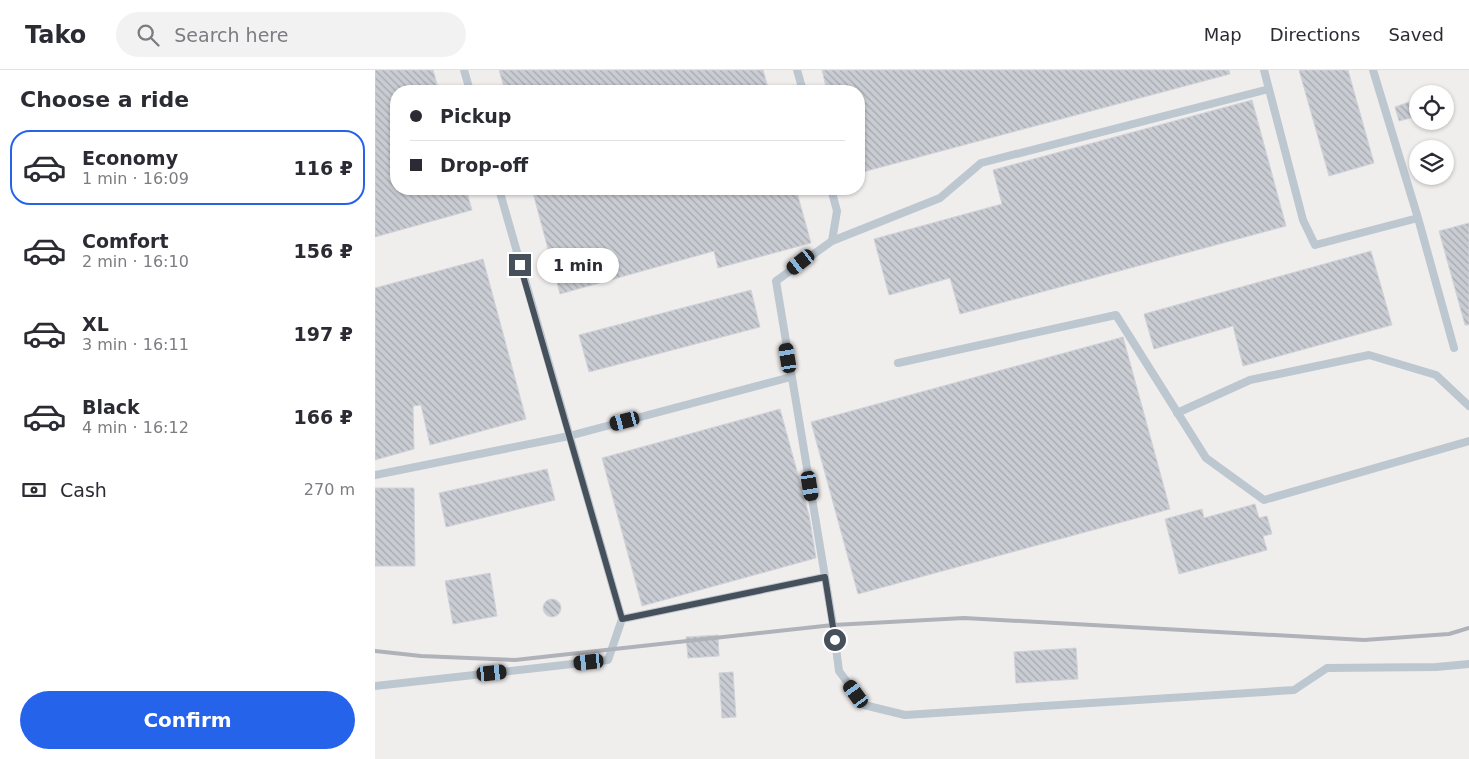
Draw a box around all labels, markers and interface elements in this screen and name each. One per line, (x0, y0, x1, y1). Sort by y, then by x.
search box (116, 12, 466, 57)
text: Tako (25, 21, 86, 49)
icon: search (134, 21, 162, 49)
text: Search here (174, 24, 288, 46)
text: Map (1204, 24, 1242, 45)
text: Directions (1270, 24, 1360, 45)
text: Saved (1388, 24, 1444, 45)
map controls (1409, 85, 1454, 185)
button: locate (1409, 85, 1454, 130)
text: Choose a ride (20, 87, 189, 112)
text: Pickup (440, 105, 511, 127)
button: layers (1409, 140, 1454, 185)
icon: car (22, 145, 67, 190)
text: Economy (82, 147, 178, 169)
text: Drop-off (440, 154, 528, 176)
text: 116 ₽ (294, 157, 353, 179)
text: 1 min · 16:09 (82, 169, 189, 188)
icon: car (22, 228, 67, 273)
text: Comfort (82, 230, 169, 252)
text: 156 ₽ (294, 240, 353, 262)
car (784, 247, 817, 277)
callout: 1 min (537, 248, 620, 282)
text: 2 min · 16:10 (82, 252, 189, 271)
route end (509, 254, 531, 276)
text: 1 min (553, 256, 603, 275)
icon: car (22, 311, 67, 356)
text: XL (82, 313, 109, 335)
text: 197 ₽ (294, 323, 353, 345)
text: 3 min · 16:11 (82, 335, 189, 354)
car (778, 342, 797, 374)
icon: car (22, 394, 67, 439)
text: Black (82, 396, 140, 418)
text: 166 ₽ (294, 406, 353, 428)
car (608, 410, 641, 432)
text: 4 min · 16:12 (82, 418, 189, 437)
car (800, 470, 819, 502)
icon: cash (20, 476, 48, 504)
text: Cash (60, 479, 107, 501)
text: 270 m (304, 480, 355, 499)
route start (824, 629, 846, 651)
car (573, 653, 604, 671)
car (476, 664, 507, 682)
car (841, 677, 870, 711)
button: Confirm (20, 691, 355, 749)

